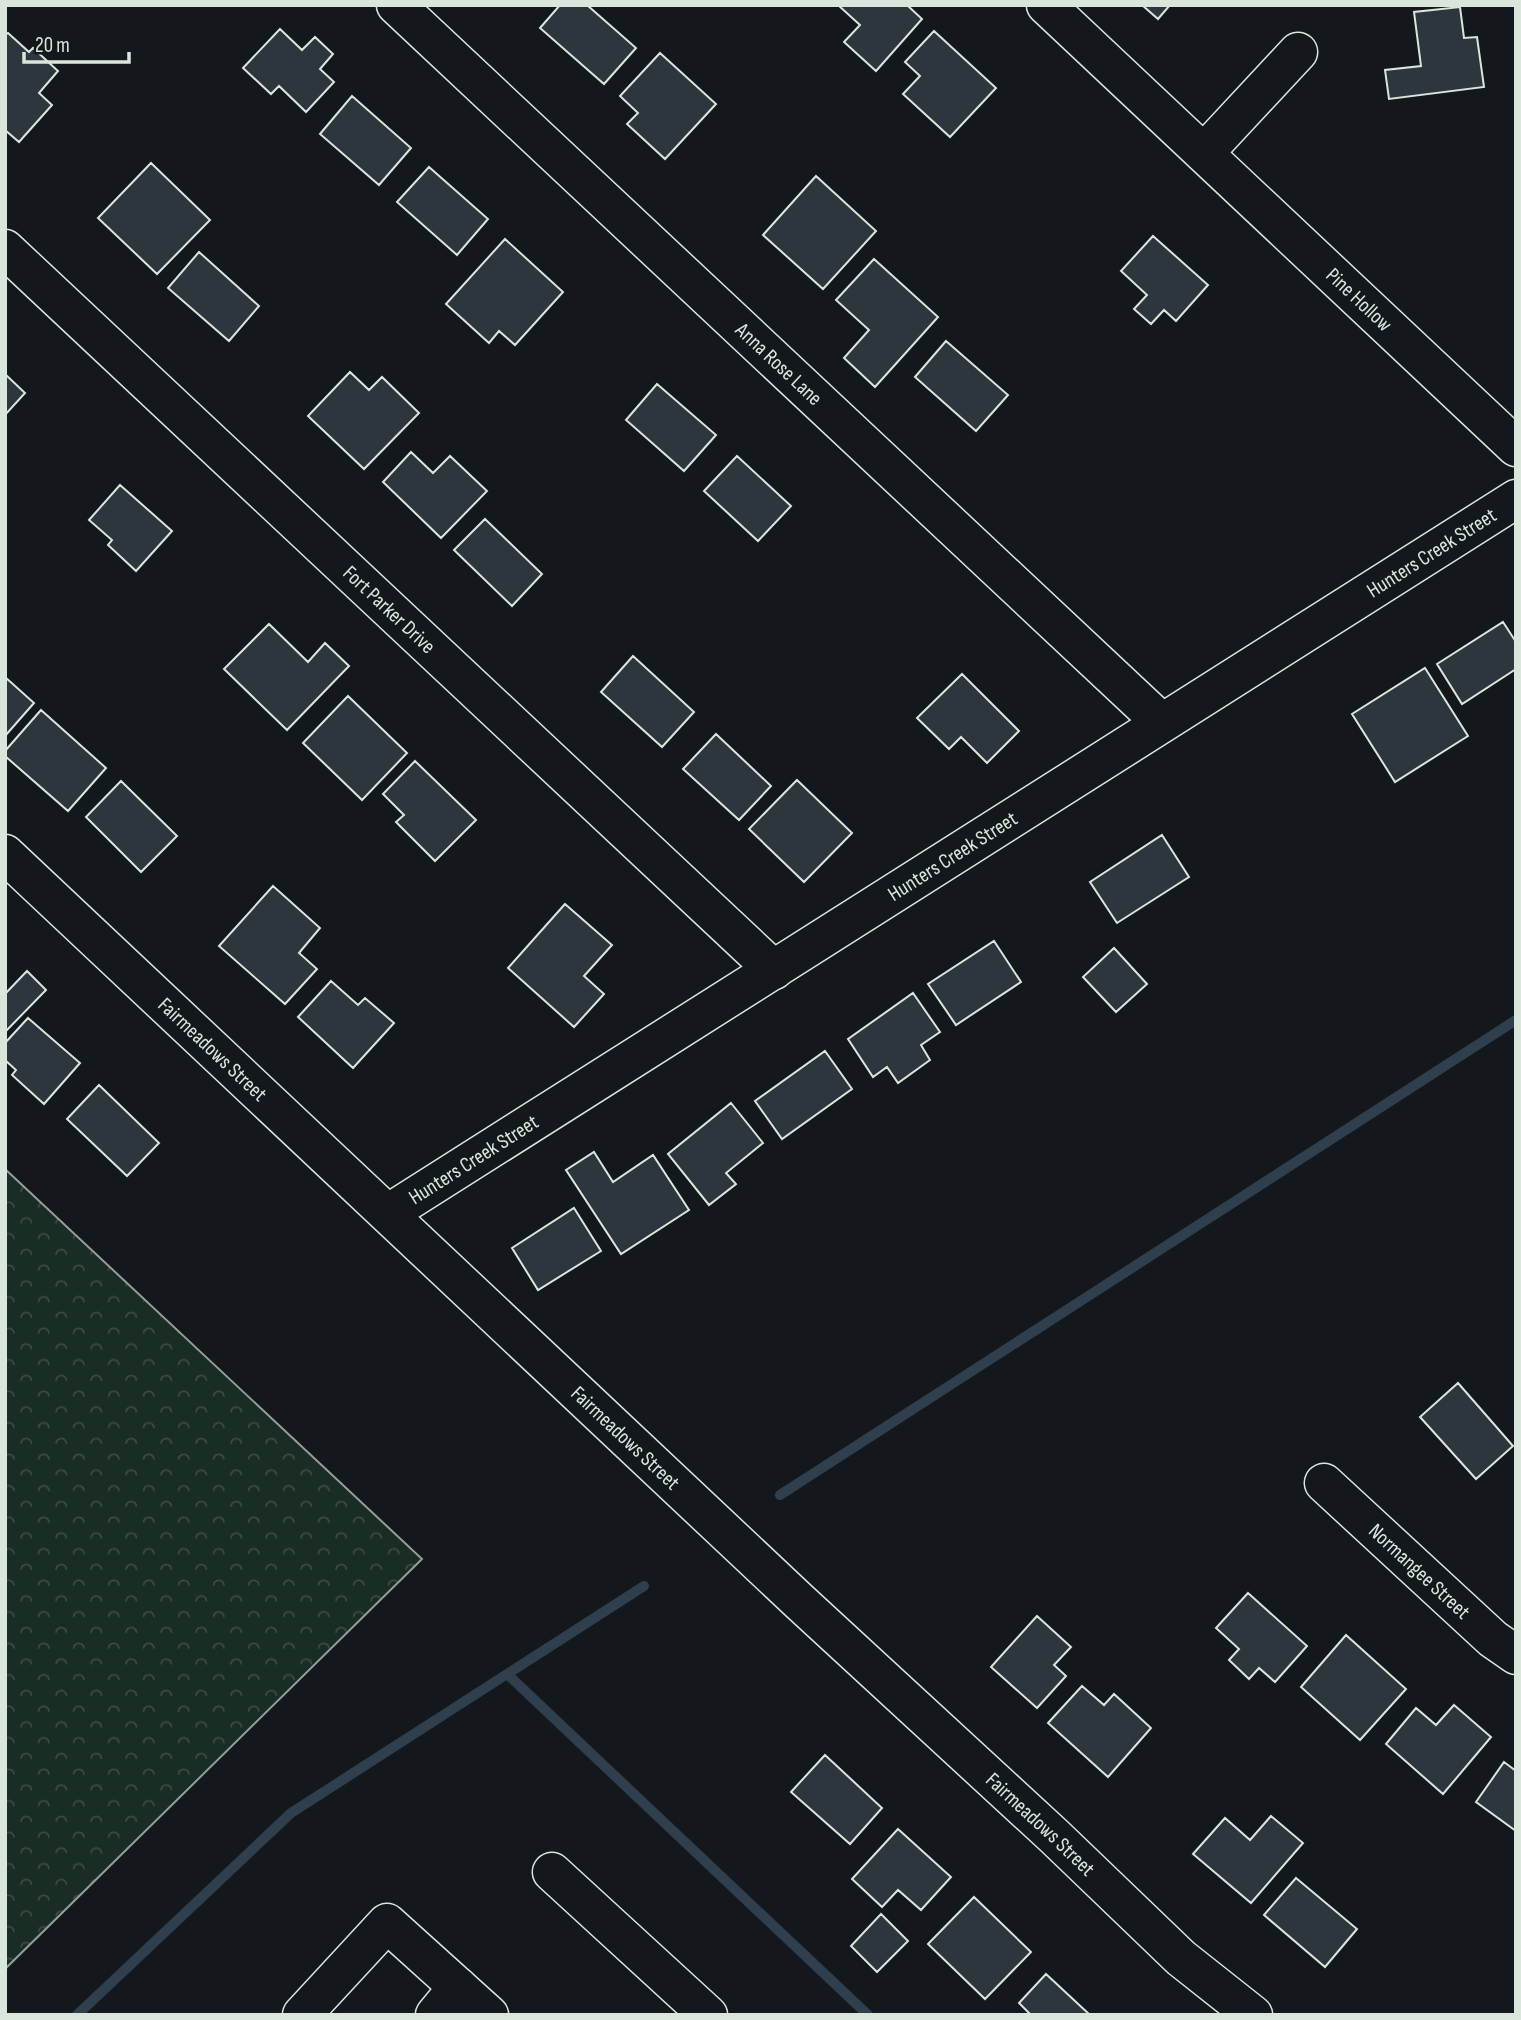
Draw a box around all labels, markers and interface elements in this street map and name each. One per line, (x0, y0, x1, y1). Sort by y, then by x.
scale bar (24, 21, 130, 65)
text: 20 m (35, 33, 70, 58)
street label: Pine Hollow (1321, 263, 1398, 337)
street label: Anna Rose Lane (730, 317, 828, 411)
street label: Hunters Creek Street (1362, 502, 1501, 603)
street label: Fort Parker Drive (338, 560, 441, 659)
street label: Hunters Creek Street (883, 806, 1022, 906)
street label: Fairmeadows Street (153, 992, 272, 1106)
street label: Hunters Creek Street (404, 1109, 543, 1210)
street label: Fairmeadows Street (566, 1381, 685, 1495)
street label: Normangee Street (1364, 1518, 1475, 1624)
street label: Fairmeadows Street (981, 1767, 1100, 1881)

